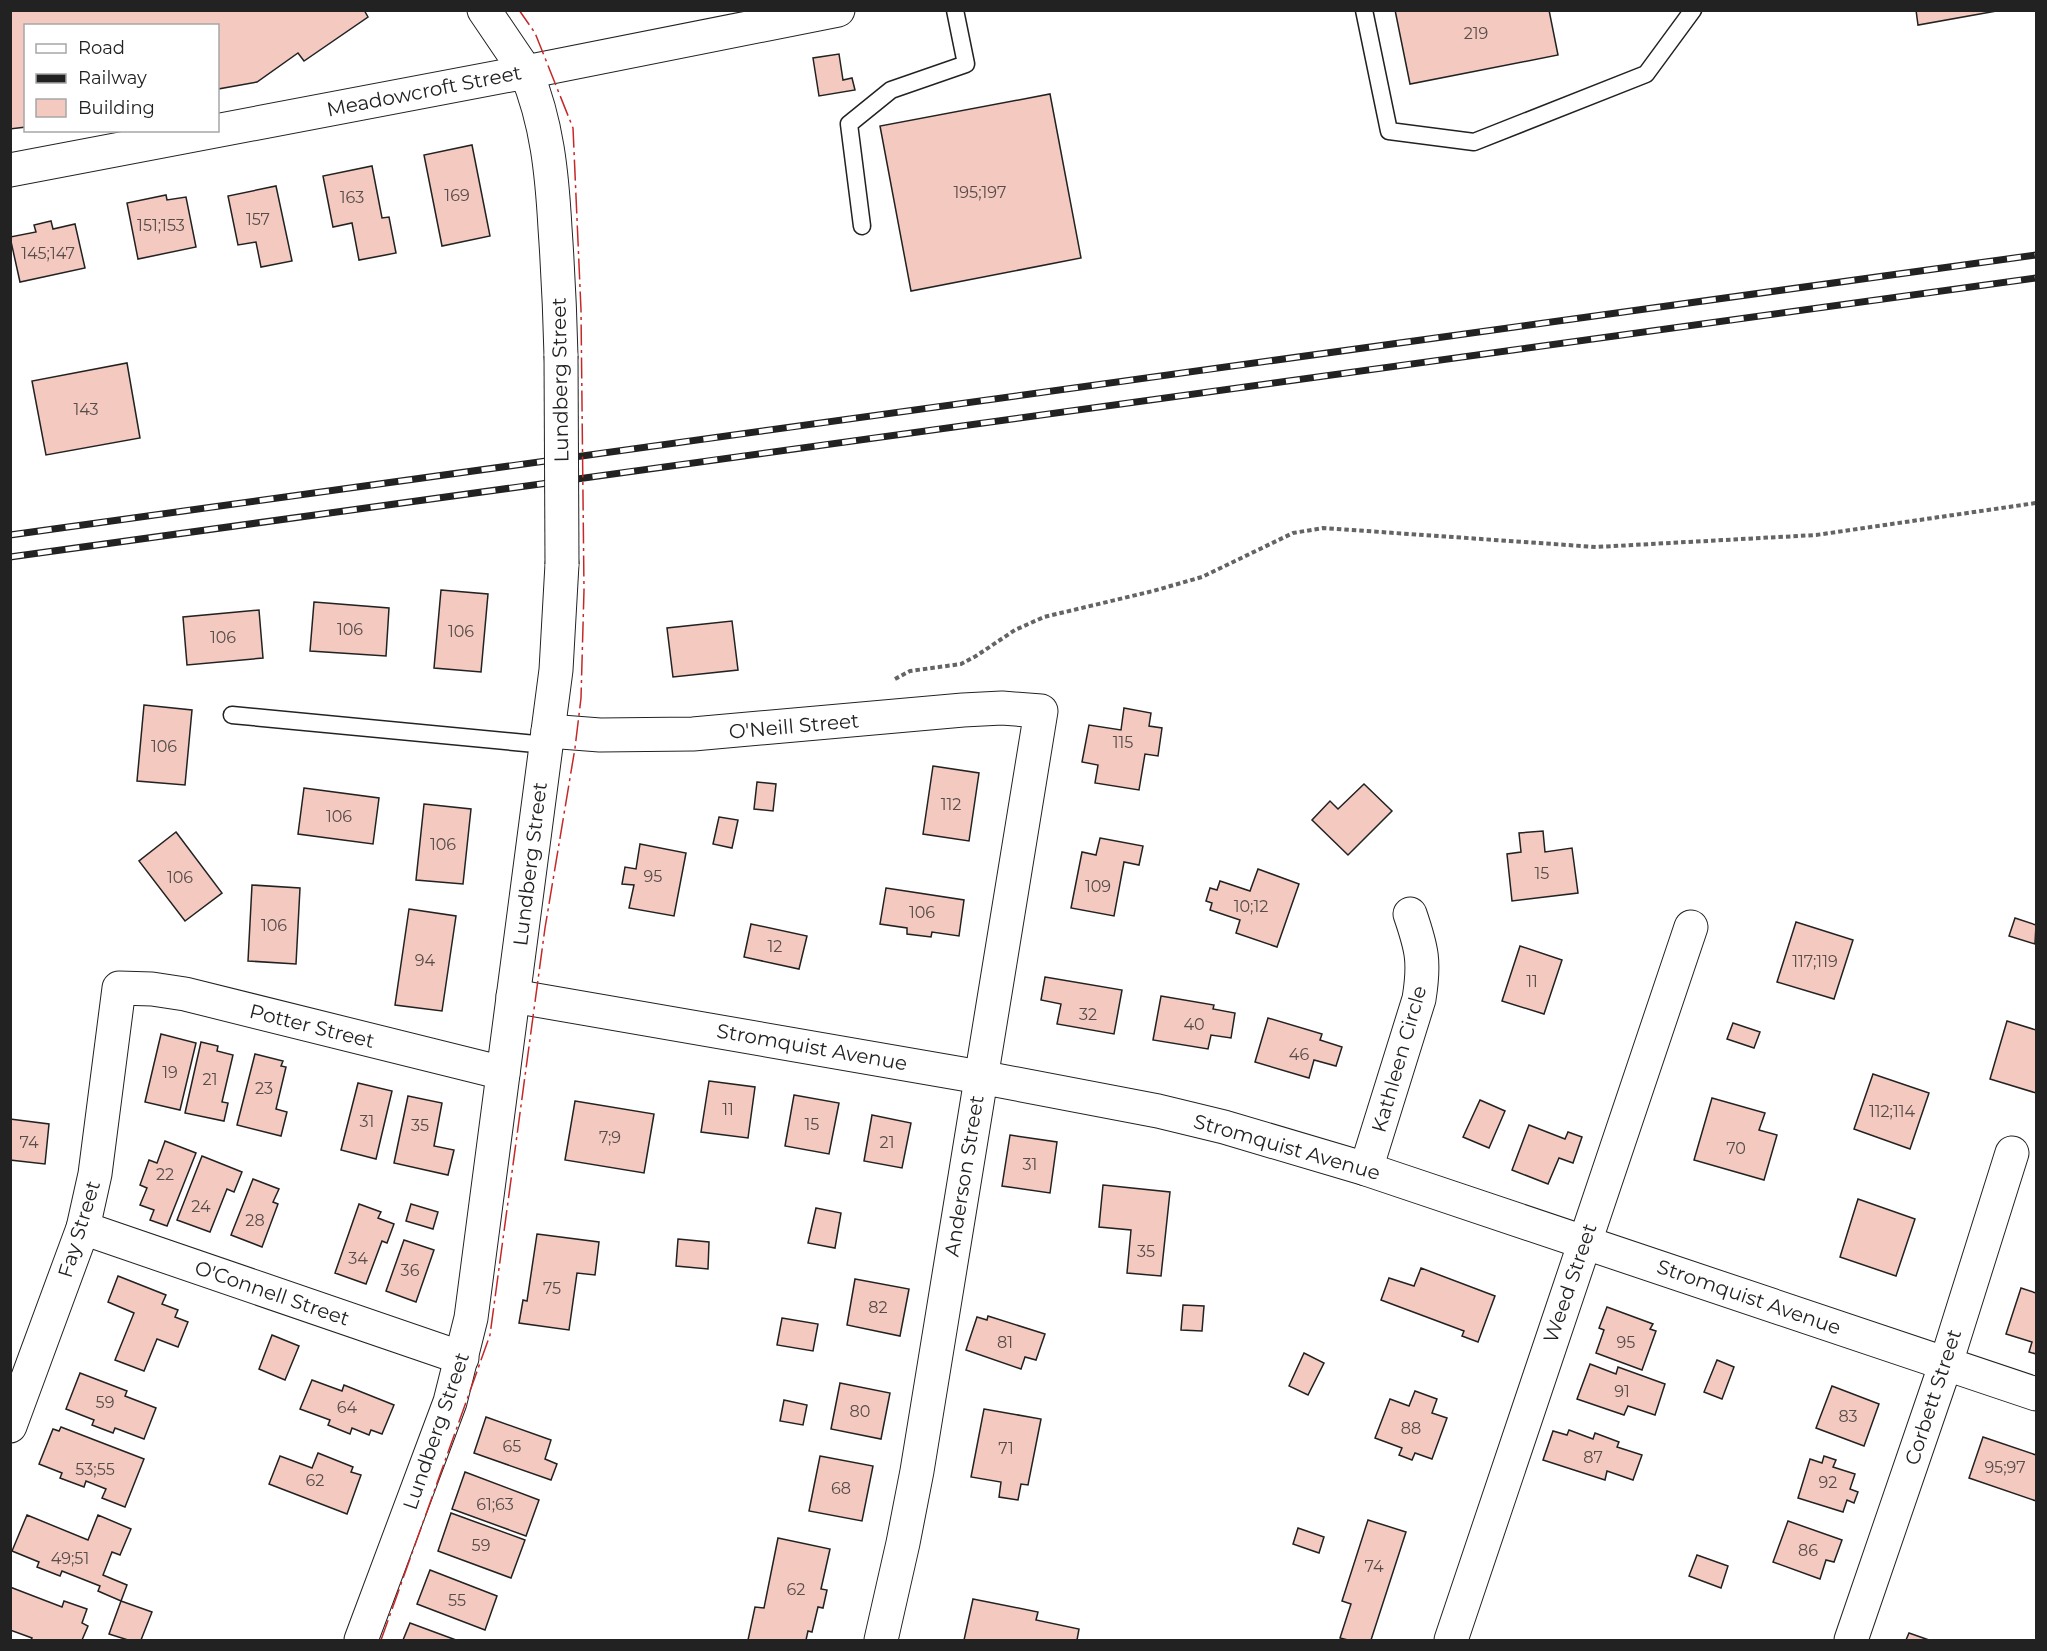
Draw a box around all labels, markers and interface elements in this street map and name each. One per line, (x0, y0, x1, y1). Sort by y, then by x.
legend (24, 24, 219, 132)
house number: 219 (1464, 24, 1488, 43)
text: Road (78, 37, 125, 59)
street label: Meadowcroft Street (325, 60, 523, 122)
text: Railway (78, 67, 147, 89)
text: Building (78, 97, 155, 119)
house number: 195;197 (954, 183, 1006, 202)
house number: 169 (444, 186, 470, 205)
house number: 163 (340, 188, 364, 207)
house number: 157 (246, 210, 270, 229)
house number: 151;153 (137, 216, 185, 235)
house number: 145;147 (21, 244, 75, 263)
street label: Lundberg Street (547, 297, 573, 463)
house number: 143 (73, 400, 99, 419)
house number: 106 (337, 620, 363, 639)
house number: 106 (448, 622, 474, 641)
house number: 106 (210, 628, 236, 647)
street label: O'Neill Street (728, 708, 860, 744)
house number: 115 (1113, 733, 1133, 752)
house number: 106 (151, 737, 177, 756)
street label: Lundberg Street (508, 781, 552, 947)
house number: 112 (941, 795, 961, 814)
house number: 106 (326, 807, 352, 826)
house number: 106 (430, 835, 456, 854)
house number: 15 (1535, 864, 1549, 883)
house number: 95 (644, 867, 662, 886)
house number: 106 (167, 868, 193, 887)
house number: 109 (1085, 877, 1111, 896)
house number: 10;12 (1234, 897, 1268, 916)
house number: 106 (909, 903, 935, 922)
house number: 106 (261, 916, 287, 935)
house number: 12 (768, 937, 782, 956)
house number: 94 (415, 951, 436, 970)
house number: 117;119 (1792, 952, 1838, 971)
house number: 11 (1526, 972, 1538, 991)
street label: Kathleen Circle (1367, 983, 1431, 1135)
street label: Potter Street (247, 999, 377, 1053)
house number: 32 (1079, 1005, 1097, 1024)
house number: 40 (1183, 1015, 1205, 1034)
street label: Stromquist Avenue (715, 1018, 909, 1076)
house number: 46 (1289, 1045, 1309, 1064)
house number: 19 (162, 1063, 178, 1082)
house number: 21 (203, 1070, 217, 1089)
house number: 23 (255, 1079, 273, 1098)
street label: Anderson Street (939, 1094, 989, 1258)
house number: 11 (722, 1100, 734, 1119)
house number: 112;114 (1869, 1102, 1915, 1121)
street label: Stromquist Avenue (1191, 1109, 1383, 1185)
house number: 31 (360, 1112, 374, 1131)
house number: 15 (805, 1115, 819, 1134)
house number: 35 (411, 1116, 429, 1135)
house number: 7;9 (599, 1128, 621, 1147)
house number: 74 (20, 1133, 39, 1152)
house number: 21 (880, 1133, 894, 1152)
house number: 70 (1726, 1139, 1746, 1158)
house number: 31 (1023, 1155, 1037, 1174)
house number: 22 (156, 1165, 174, 1184)
street label: Fay Street (53, 1178, 105, 1280)
house number: 24 (191, 1197, 211, 1216)
house number: 28 (245, 1211, 265, 1230)
street label: Weed Street (1538, 1220, 1602, 1346)
house number: 35 (1137, 1242, 1155, 1261)
house number: 34 (348, 1249, 368, 1268)
street label: Stromquist Avenue (1654, 1254, 1844, 1340)
street label: O'Connell Street (192, 1255, 352, 1331)
house number: 36 (401, 1261, 420, 1280)
house number: 75 (543, 1279, 561, 1298)
house number: 82 (868, 1298, 888, 1317)
street label: Corbett Street (1900, 1326, 1966, 1468)
house number: 81 (997, 1333, 1013, 1352)
house number: 95 (1617, 1333, 1635, 1352)
street label: Lundberg Street (398, 1349, 474, 1513)
house number: 91 (1614, 1382, 1630, 1401)
house number: 59 (96, 1393, 114, 1412)
house number: 64 (337, 1398, 358, 1417)
house number: 80 (850, 1402, 870, 1421)
house number: 83 (1838, 1407, 1858, 1426)
house number: 88 (1401, 1419, 1421, 1438)
house number: 65 (503, 1437, 521, 1456)
house number: 71 (998, 1439, 1014, 1458)
house number: 87 (1583, 1448, 1603, 1467)
house number: 95;97 (1984, 1458, 2026, 1477)
house number: 53;55 (75, 1460, 115, 1479)
house number: 62 (306, 1471, 324, 1490)
house number: 92 (1819, 1473, 1837, 1492)
house number: 68 (831, 1479, 851, 1498)
house number: 61;63 (476, 1495, 514, 1514)
house number: 59 (472, 1536, 490, 1555)
house number: 86 (1798, 1541, 1818, 1560)
house number: 49;51 (51, 1549, 89, 1568)
house number: 74 (1365, 1557, 1384, 1576)
house number: 62 (787, 1580, 805, 1599)
house number: 55 (448, 1591, 466, 1610)

